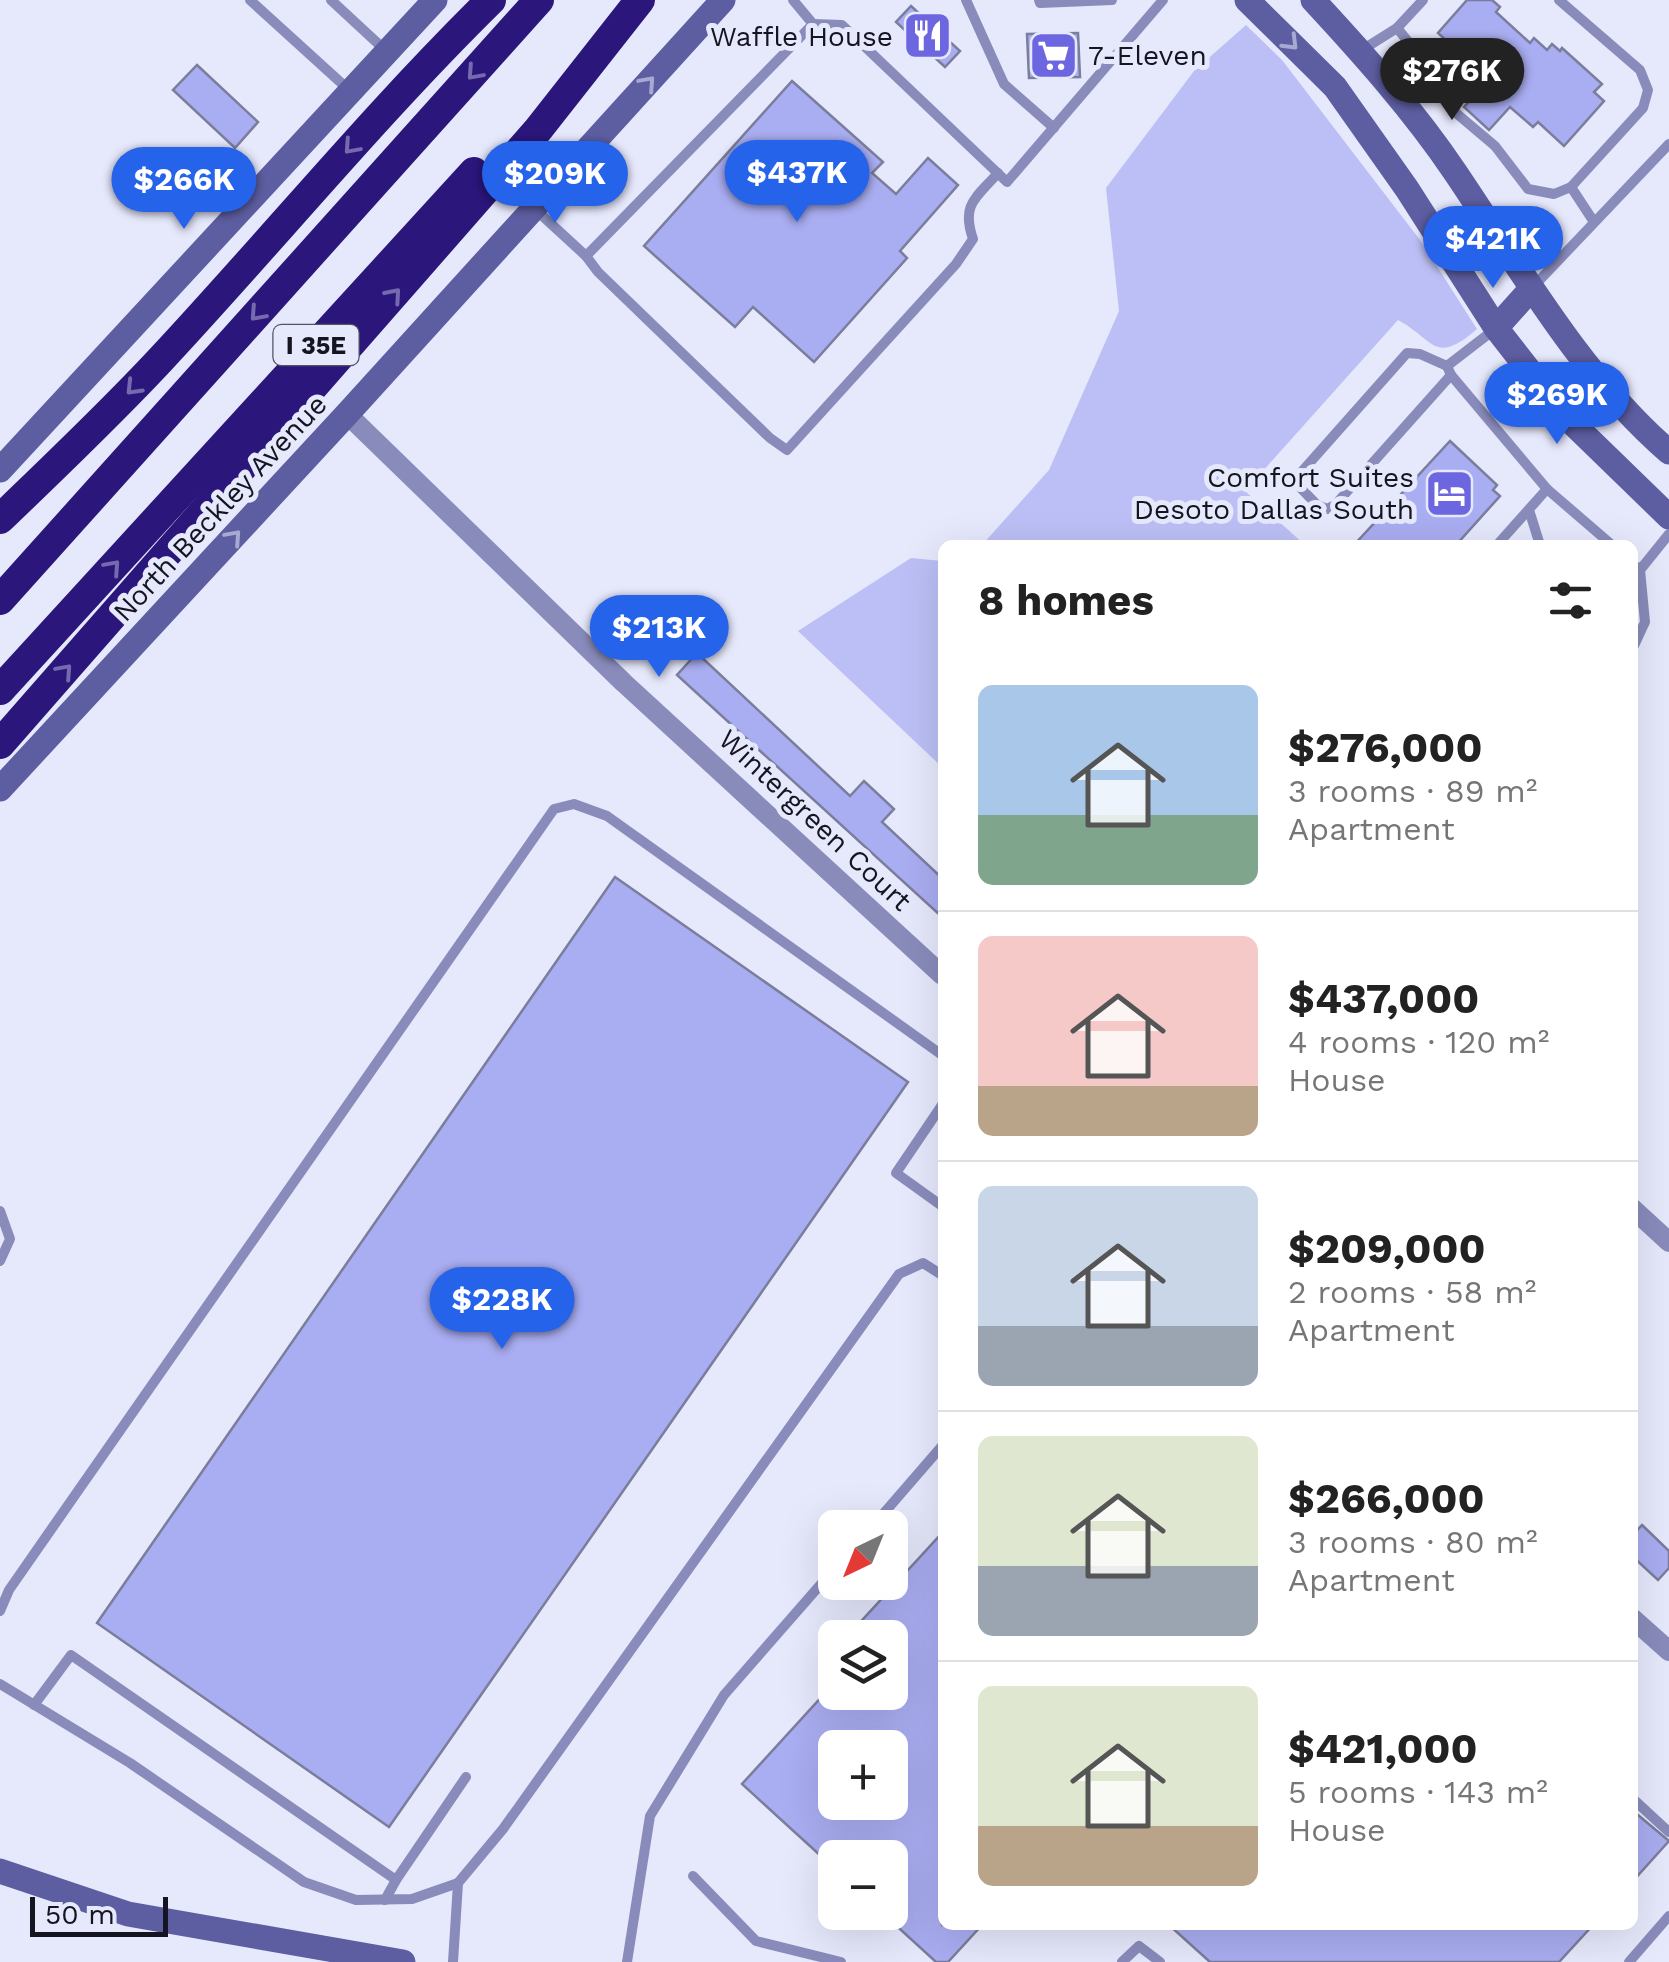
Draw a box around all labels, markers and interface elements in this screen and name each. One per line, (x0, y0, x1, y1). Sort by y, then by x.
restaurant icon: Waffle House (902, 10, 954, 62)
place label: Waffle House (710, 20, 893, 53)
supermarket icon: 7-Eleven (1027, 29, 1079, 81)
one-way arrow (1280, 32, 1298, 50)
pin: $276K (1382, 38, 1522, 123)
place label: 7-Eleven (1088, 39, 1207, 72)
text: $276K (1402, 51, 1502, 89)
one-way arrow (468, 61, 486, 80)
one-way arrow (636, 76, 654, 95)
one-way arrow (345, 135, 363, 154)
pin: $437K (727, 140, 867, 225)
pin: $209K (485, 141, 625, 226)
pin: $266K (114, 147, 254, 232)
text: $437K (747, 153, 847, 191)
text: $209K (504, 154, 606, 192)
text: $266K (133, 160, 235, 198)
pin: $421K (1423, 206, 1563, 291)
text: $421K (1445, 219, 1541, 257)
one-way arrow (382, 288, 400, 306)
one-way arrow (251, 302, 269, 321)
road number: I 35E (274, 325, 358, 365)
pin: $269K (1487, 362, 1627, 447)
text: $269K (1506, 375, 1608, 413)
one-way arrow (127, 376, 145, 395)
street label: North Beckley Avenue (106, 388, 334, 628)
place label: Comfort Suites Desoto Dallas South (1134, 461, 1414, 526)
hotel icon: Comfort Suites Desoto Dallas South (1423, 467, 1475, 519)
one-way arrow (222, 530, 240, 549)
one-way arrow (101, 560, 119, 579)
icon: filters (1543, 573, 1598, 628)
text: 8 homes (978, 576, 1154, 625)
pin: $213K (589, 595, 729, 680)
text: $213K (612, 608, 706, 646)
one-way arrow (53, 664, 71, 683)
street label: Wintergreen Court (712, 722, 918, 918)
text: $276,000 (1288, 723, 1482, 772)
icon: home (1058, 725, 1178, 845)
text: 3 rooms · 89 m² (1288, 772, 1537, 810)
text: Apartment (1288, 810, 1455, 848)
text: $437,000 (1288, 974, 1479, 1023)
icon: home (1058, 976, 1178, 1096)
text: 4 rooms · 120 m² (1288, 1023, 1549, 1061)
text: House (1288, 1061, 1386, 1099)
text: $209,000 (1288, 1224, 1486, 1273)
icon: home (1058, 1226, 1178, 1346)
pin: $228K (432, 1267, 572, 1352)
text: 2 rooms · 58 m² (1288, 1273, 1536, 1311)
text: $228K (452, 1280, 552, 1318)
text: Apartment (1288, 1311, 1455, 1349)
text: $266,000 (1288, 1474, 1485, 1523)
icon: home (1058, 1476, 1178, 1596)
north arrow (818, 1510, 908, 1600)
map controls (818, 1510, 908, 1930)
text: 3 rooms · 80 m² (1288, 1523, 1538, 1561)
text: Apartment (1288, 1561, 1455, 1599)
button: layers (818, 1620, 908, 1710)
text: $421,000 (1288, 1724, 1478, 1773)
icon: home (1058, 1726, 1178, 1846)
button: + (818, 1730, 908, 1820)
text: 5 rooms · 143 m² (1288, 1773, 1548, 1811)
text: House (1288, 1811, 1386, 1849)
button: − (818, 1840, 908, 1930)
scale bar (30, 1892, 168, 1936)
text: 50 m (45, 1898, 115, 1931)

